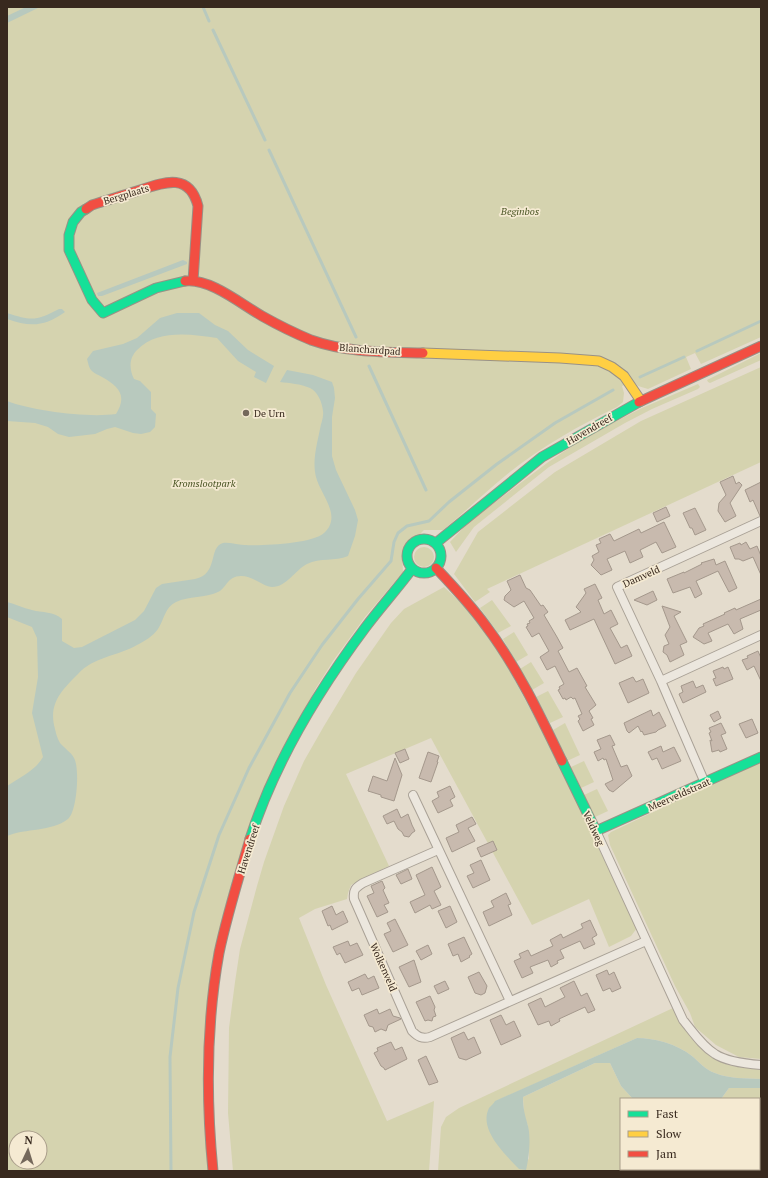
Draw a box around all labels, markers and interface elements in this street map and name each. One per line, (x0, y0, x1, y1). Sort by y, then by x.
street label: Bergplaats (102, 181, 151, 208)
park label: Beginbos (500, 205, 539, 218)
street label: Blanchardpad (339, 341, 401, 358)
place label: De Urn (254, 407, 285, 420)
marker: De Urn (241, 408, 251, 418)
street label: Havendreef (564, 411, 615, 448)
park label: Kromslootpark (171, 477, 236, 490)
street label: Damveld (621, 562, 662, 590)
street label: Meerveldstraat (646, 775, 713, 814)
street label: Veldweg (580, 809, 608, 848)
street label: Havendreef (234, 822, 263, 875)
street label: Wolkenveld (367, 941, 400, 994)
legend (620, 1098, 760, 1170)
text: Fast (656, 1106, 679, 1121)
text: Slow (656, 1126, 682, 1141)
north arrow (8, 1130, 48, 1170)
text: N (24, 1133, 34, 1147)
text: Jam (656, 1146, 677, 1161)

